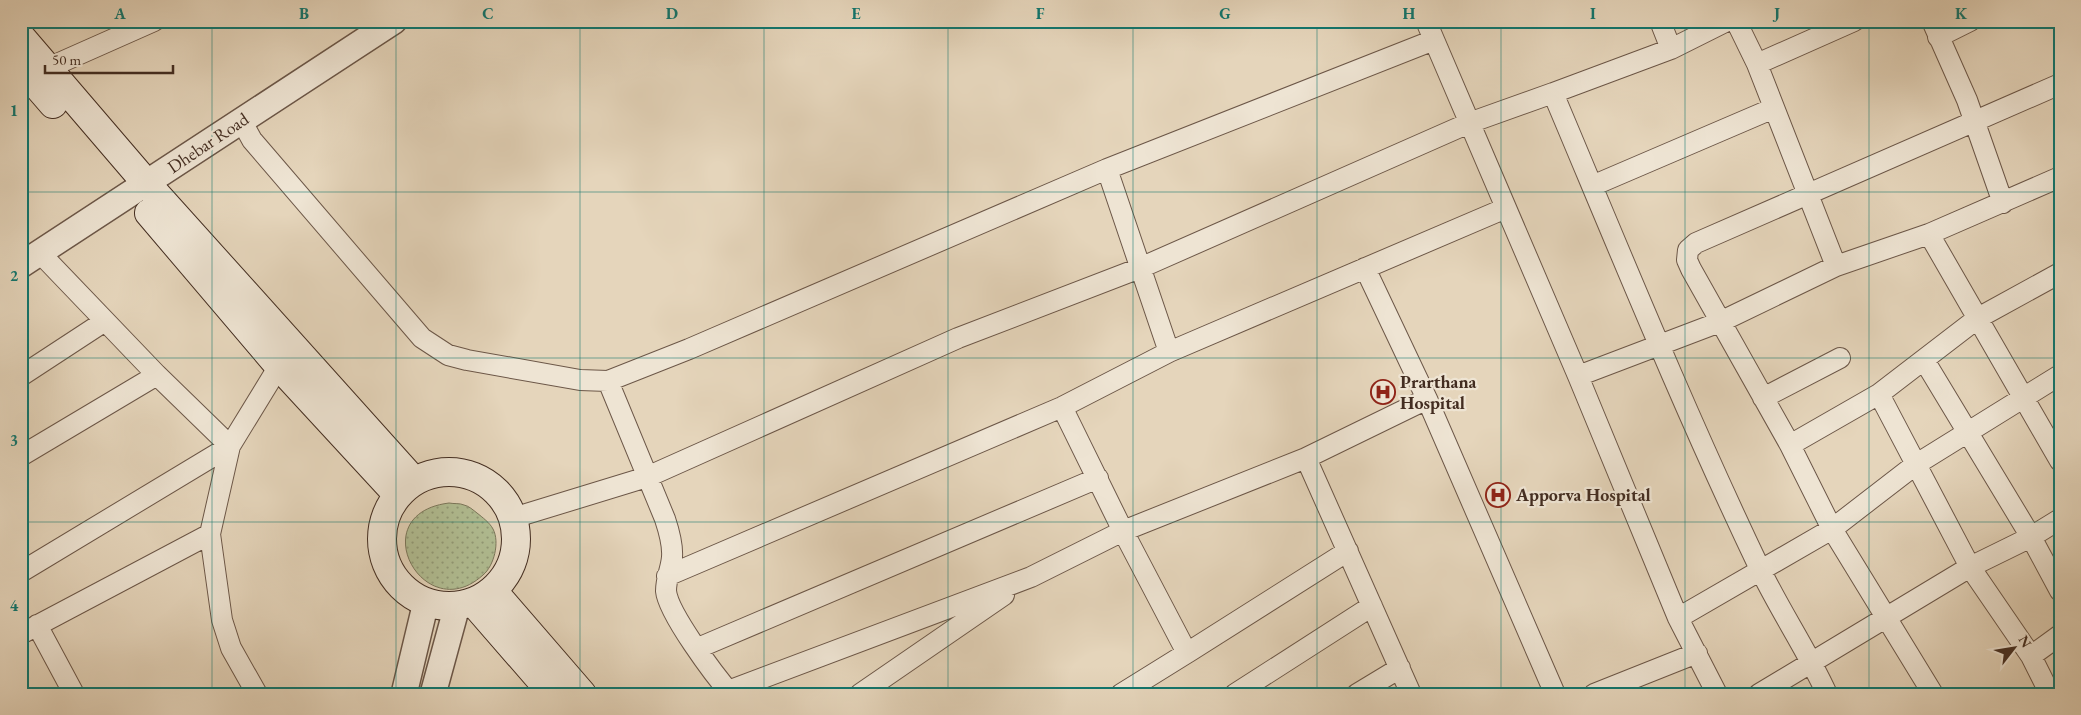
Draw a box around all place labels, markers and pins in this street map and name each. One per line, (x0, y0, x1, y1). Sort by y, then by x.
place label: Prarthana Hospital (1400, 370, 1477, 414)
hospital icon: Prarthana Hospital (1370, 379, 1396, 405)
hospital icon: Apporva Hospital (1485, 482, 1511, 508)
place label: Apporva Hospital (1515, 483, 1651, 506)

